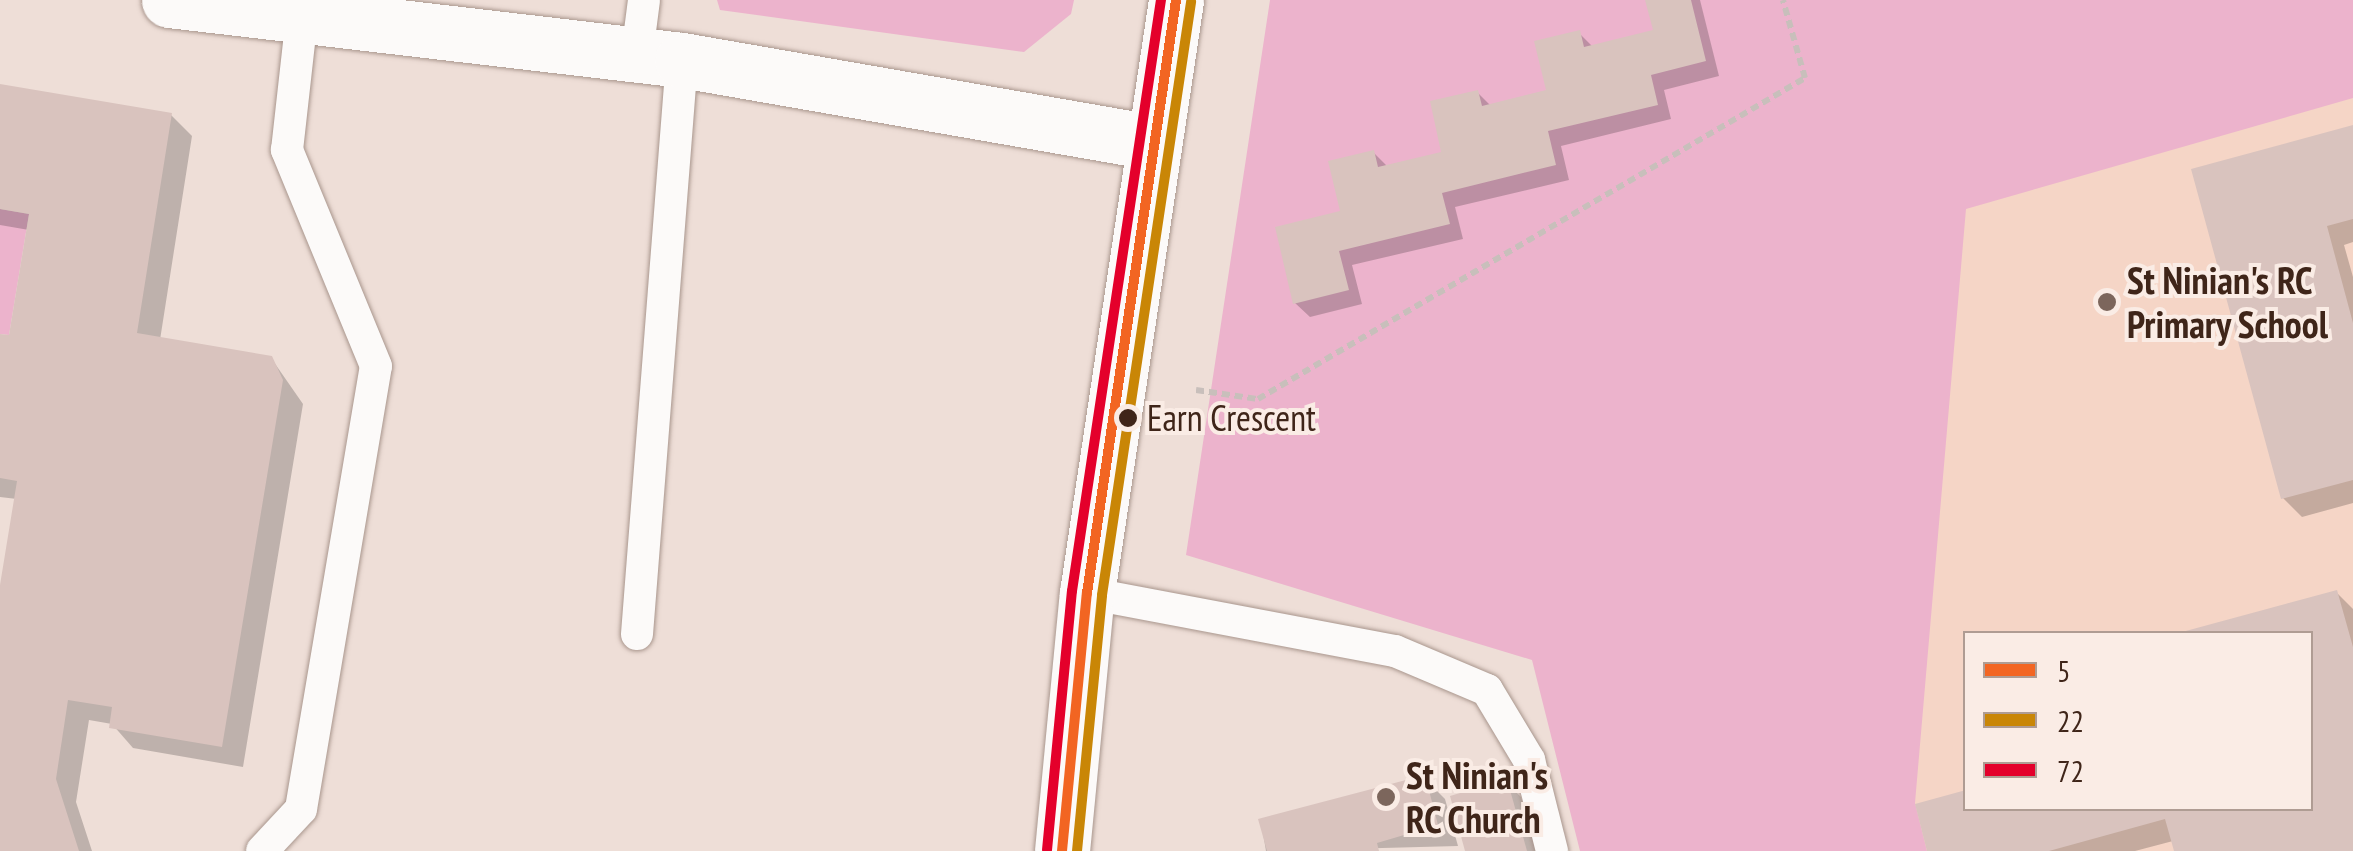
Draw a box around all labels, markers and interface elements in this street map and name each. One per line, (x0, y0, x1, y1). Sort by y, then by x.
place label: St Ninian's RC Primary School (2127, 257, 2329, 346)
marker: St Ninian's RC Primary School (2096, 291, 2118, 313)
place label: Earn Crescent (1147, 396, 1316, 440)
marker: Earn Crescent (1118, 408, 1138, 428)
legend (1963, 631, 2313, 811)
text: 5 (2057, 651, 2071, 690)
text: 22 (2057, 701, 2084, 740)
text: 72 (2057, 751, 2084, 790)
place label: St Ninian's RC Church (1406, 752, 1548, 842)
marker: St Ninian's RC Church (1375, 786, 1397, 808)

